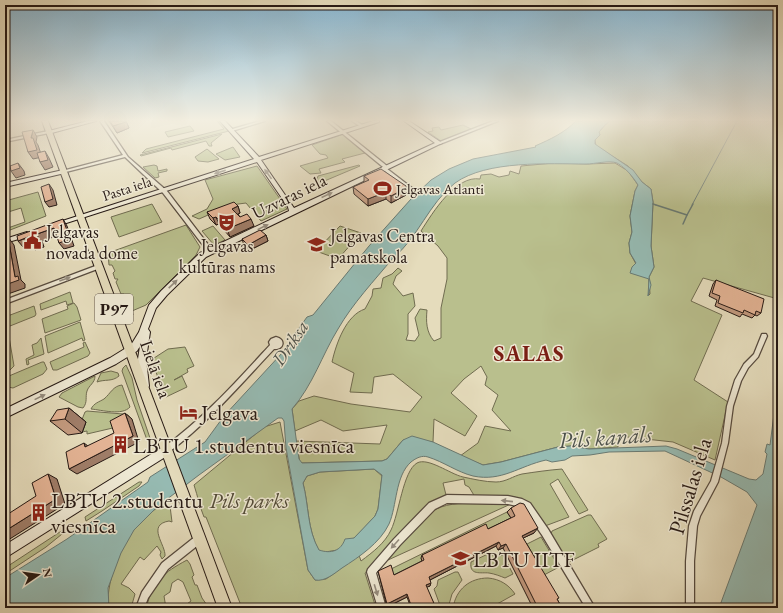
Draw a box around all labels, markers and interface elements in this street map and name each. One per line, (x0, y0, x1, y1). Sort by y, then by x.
street label: Uzvaras iela (248, 168, 331, 224)
one-way arrow (214, 169, 226, 175)
one-way arrow (264, 169, 272, 180)
street label: Pasta iela (100, 171, 154, 205)
sports icon: Jelgavas Atlanti (373, 178, 393, 198)
place label: Jelgavas Atlanti (394, 179, 484, 198)
one-way arrow (321, 192, 332, 198)
theatre icon: Jelgavas kultūras nams (217, 213, 237, 233)
place label: Jelgavas novada dome (44, 220, 138, 264)
one-way arrow (257, 224, 268, 230)
place label: Jelgavas Centra pamatskola (328, 224, 435, 268)
public building icon: Jelgavas novada dome (23, 231, 43, 251)
place label: Jelgavas kultūras nams (179, 234, 275, 278)
school or university icon: Jelgavas Centra pamatskola (307, 235, 327, 255)
one-way arrow (59, 276, 71, 282)
one-way arrow (168, 279, 178, 289)
road number: P97 (95, 294, 133, 324)
water label: Driksa (265, 315, 314, 371)
street label: Lielā iela (135, 337, 177, 402)
district label: SALAS (493, 339, 565, 368)
one-way arrow (34, 394, 46, 400)
place label: Jelgava (199, 398, 259, 427)
hotel icon: Jelgava (178, 402, 198, 422)
water label: Pils kanāls (557, 419, 654, 455)
place label: LBTU 1.studentu viesnīca (133, 431, 354, 460)
street label: Pilssalas iela (662, 434, 718, 538)
building icon: LBTU 1.studentu viesnīca (110, 435, 130, 455)
place label: LBTU 2.studentu viesnīca (51, 486, 203, 540)
park label: Pils parks (209, 486, 290, 515)
one-way arrow (501, 497, 513, 504)
building icon: LBTU 2.studentu viesnīca (28, 503, 48, 523)
one-way arrow (391, 539, 400, 549)
place label: LBTU IITF (473, 545, 575, 574)
school or university icon: LBTU IITF (450, 549, 470, 569)
north arrow (18, 555, 58, 595)
text: N (40, 567, 56, 579)
one-way arrow (374, 585, 380, 597)

